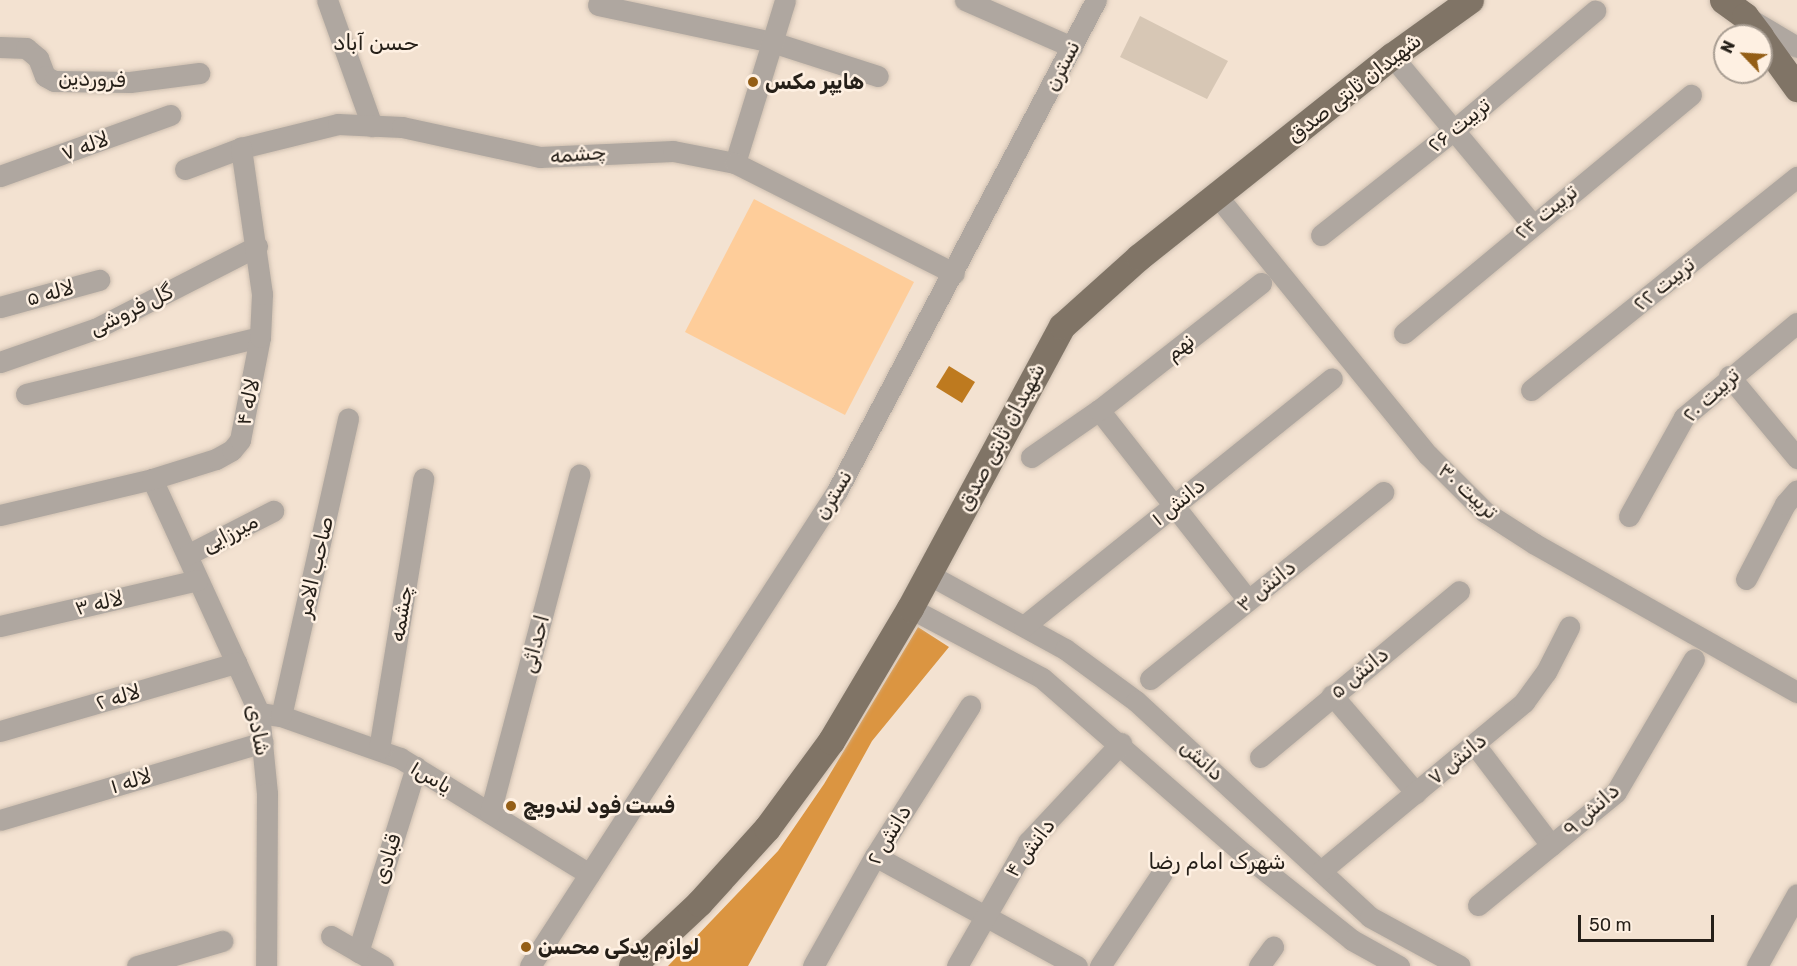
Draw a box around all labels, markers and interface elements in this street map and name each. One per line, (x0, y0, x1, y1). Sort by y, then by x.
north arrow (1713, 24, 1773, 84)
street label: شهیدان ثابتی صدق (1282, 28, 1426, 148)
district label: حسن آباد (333, 30, 419, 56)
street label: نسترن (1039, 37, 1085, 95)
text: N (1717, 38, 1739, 56)
street label: فروردین (58, 65, 126, 93)
place label: هایپر مکس (765, 69, 864, 95)
marker: هایپر مکس (746, 75, 760, 89)
street label: تربیت ۲۶ (1423, 92, 1495, 158)
street label: لاله ۷ (58, 126, 112, 166)
street label: چشمه (549, 139, 607, 169)
street label: تربیت ۲۴ (1509, 179, 1583, 245)
street label: تربیت ۲۲ (1628, 251, 1700, 317)
street label: لاله ۵ (23, 275, 77, 311)
street label: گل فروشی (85, 279, 177, 341)
street label: نهم (1161, 328, 1199, 366)
street label: شهیدان ثابتی صدق (952, 359, 1050, 515)
street label: تربیت ۲۰ (1677, 362, 1745, 428)
street label: لاله ۴ (231, 376, 265, 428)
street label: تربیت ۳۰ (1433, 457, 1503, 525)
street label: نسترن (808, 466, 858, 524)
street label: دانش ۱ (1146, 473, 1210, 531)
street label: میرزایی (198, 508, 262, 558)
street label: صاحب الامر (291, 514, 339, 620)
street label: دانش ۳ (1231, 555, 1301, 617)
street label: چشمه (384, 584, 418, 644)
street label: لاله ۳ (72, 585, 126, 621)
street label: احداثی (515, 612, 555, 676)
street label: دانش ۵ (1324, 642, 1394, 704)
street label: لاله ۲ (93, 679, 143, 715)
street label: شادی (240, 702, 276, 758)
street label: دانش ۷ (1422, 728, 1492, 790)
street label: دانش (1175, 734, 1229, 786)
street label: یاس۱ (406, 755, 456, 799)
street label: لاله ۱ (107, 763, 155, 799)
street label: دانش ۹ (1558, 778, 1624, 842)
place label: فست فود لندویچ (523, 793, 675, 819)
marker: فست فود لندویچ (504, 799, 518, 813)
street label: دانش ۲ (861, 800, 917, 870)
street label: دانش ۴ (1000, 814, 1060, 882)
street label: قبادی (367, 831, 407, 887)
district label: شهرک امام رضا (1148, 849, 1286, 875)
scale bar (1581, 903, 1718, 941)
text: 50 m (1589, 914, 1632, 936)
place label: لوازم یدکی محسن (538, 934, 700, 960)
marker: لوازم یدکی محسن (519, 940, 533, 954)

